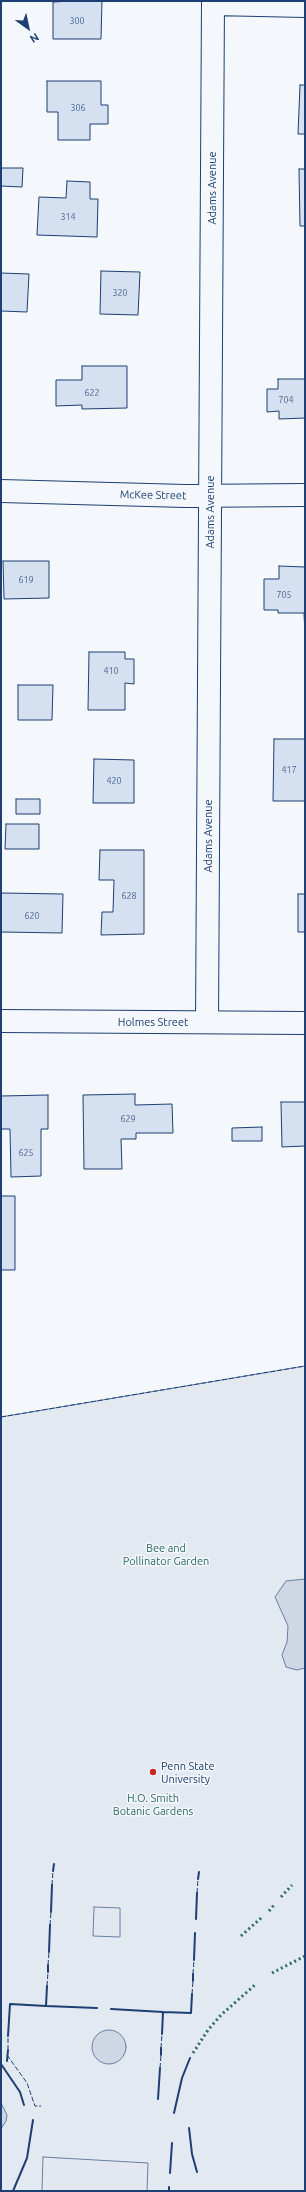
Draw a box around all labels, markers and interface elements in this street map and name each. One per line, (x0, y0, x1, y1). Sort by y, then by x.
north arrow (8, 8, 48, 48)
house number: 300 (69, 16, 85, 26)
text: N (28, 31, 41, 45)
house number: 306 (70, 103, 86, 113)
street label: Adams Avenue (205, 151, 219, 225)
house number: 314 (60, 212, 76, 222)
house number: 320 (112, 288, 128, 298)
house number: 622 (84, 388, 100, 398)
house number: 704 (278, 395, 294, 405)
street label: Adams Avenue (203, 475, 217, 549)
street label: McKee Street (120, 488, 186, 502)
house number: 619 (18, 575, 34, 585)
house number: 705 (276, 590, 292, 600)
house number: 410 (103, 666, 119, 676)
house number: 417 (281, 765, 297, 775)
house number: 420 (106, 776, 122, 786)
street label: Adams Avenue (201, 799, 215, 873)
house number: 628 (121, 891, 137, 901)
house number: 620 (24, 911, 40, 921)
street label: Holmes Street (118, 1015, 188, 1029)
house number: 629 (120, 1114, 136, 1124)
house number: 625 (18, 1148, 34, 1158)
park label: Bee and Pollinator Garden (123, 1541, 209, 1567)
place label: Penn State University (161, 1759, 215, 1785)
marker: Penn State University (148, 1767, 158, 1777)
park label: H.O. Smith Botanic Gardens (113, 1791, 193, 1817)

